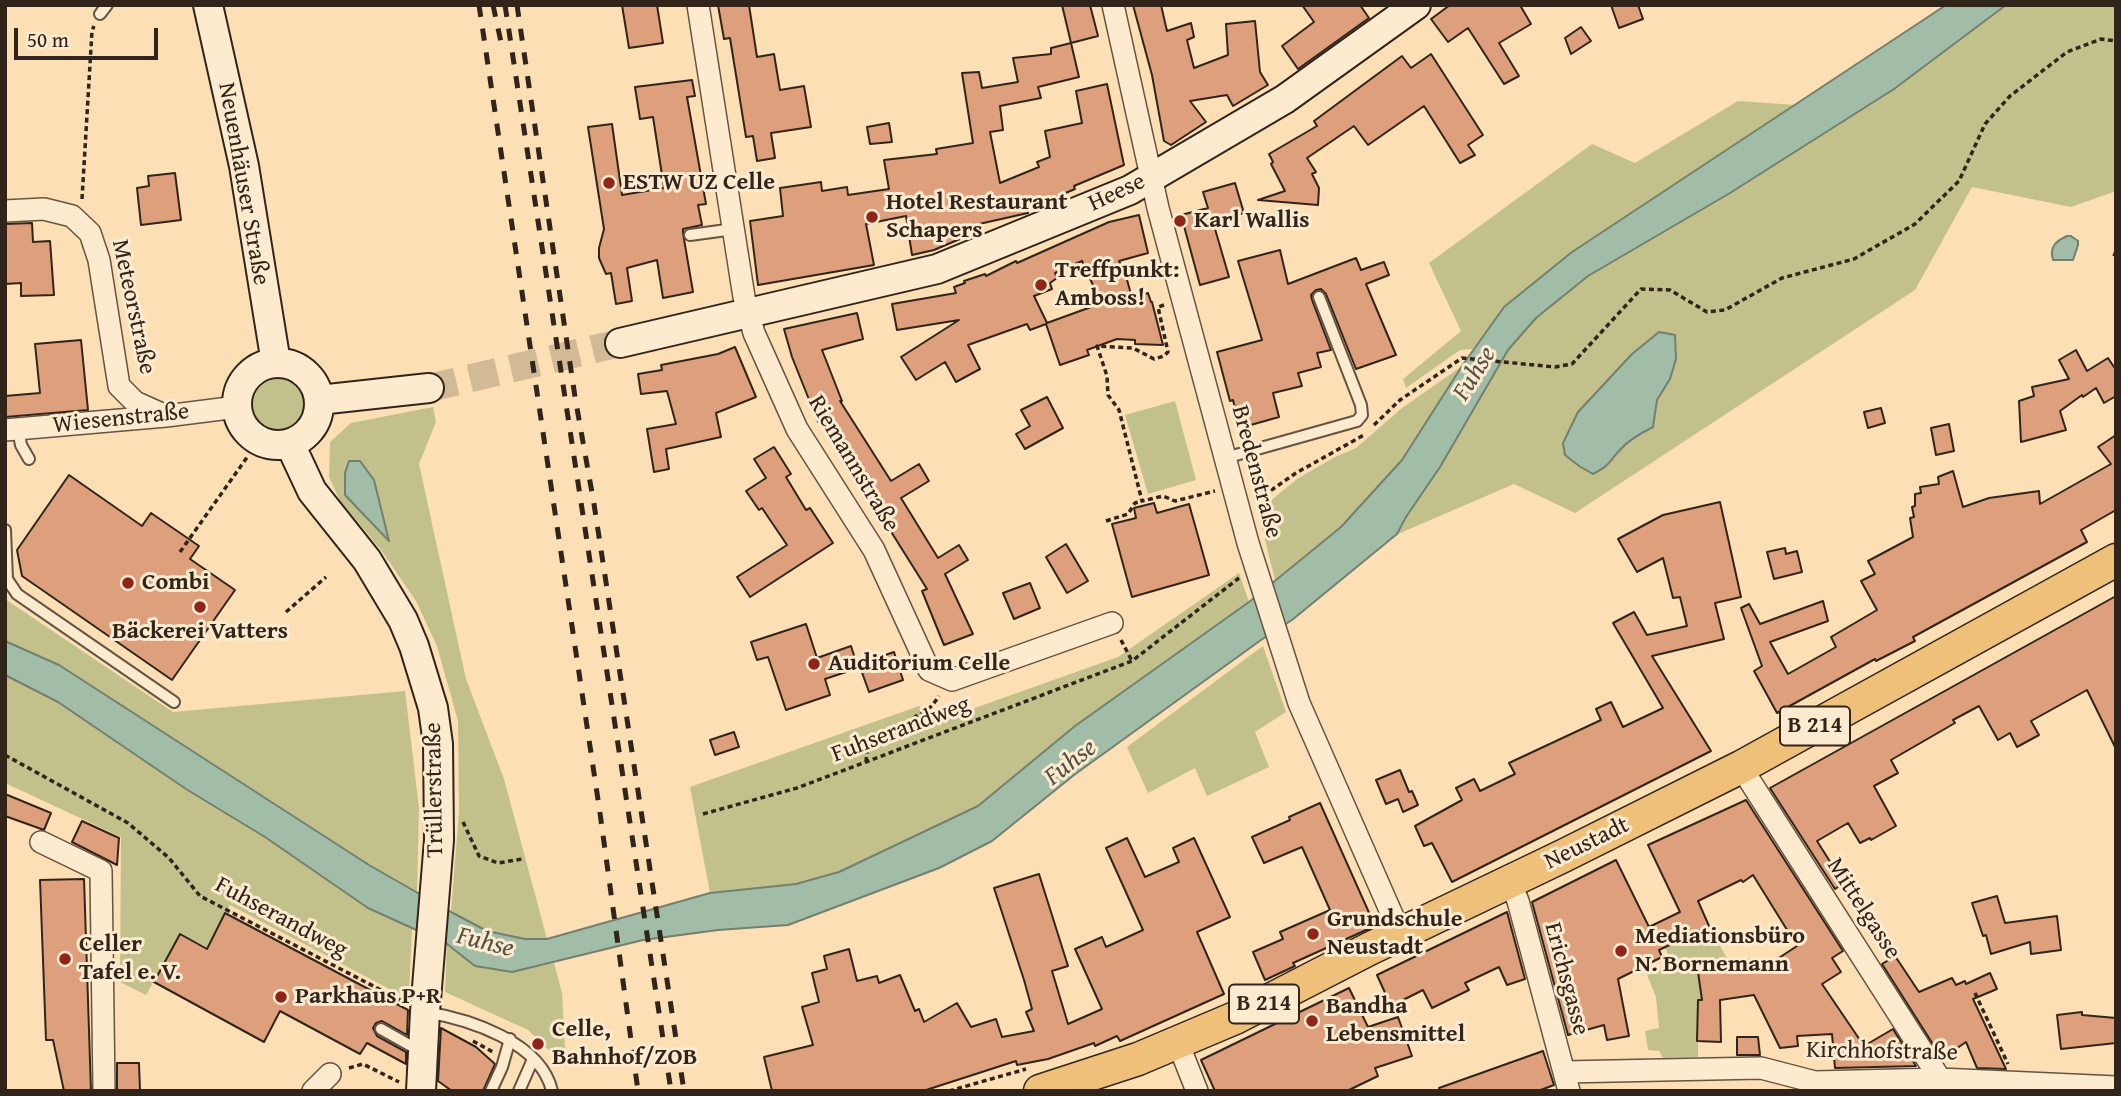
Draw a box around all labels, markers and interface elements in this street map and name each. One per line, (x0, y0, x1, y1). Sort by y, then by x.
scale bar (18, 14, 161, 58)
text: 50 m (27, 24, 69, 55)
street label: Neuenhäuser Straße (211, 81, 275, 287)
street label: Heese (1084, 167, 1150, 219)
place label: ESTW UZ Celle (623, 169, 775, 197)
marker: ESTW UZ Celle (601, 175, 617, 191)
place label: Hotel Restaurant Schapers (886, 189, 1067, 245)
place label: Karl Wallis (1194, 207, 1310, 235)
marker: Hotel Restaurant Schapers (864, 209, 880, 225)
marker: Karl Wallis (1172, 213, 1188, 229)
street label: Meteorstraße (105, 237, 161, 377)
place label: Treffpunkt: Amboss! (1055, 257, 1179, 313)
marker: Treffpunkt: Amboss! (1033, 277, 1049, 293)
water label: Fuhse (1446, 341, 1504, 407)
street label: Riemannstraße (801, 391, 905, 537)
street label: Wiesenstraße (51, 398, 191, 440)
street label: Bredenstraße (1224, 402, 1288, 542)
place label: Combi (142, 569, 209, 597)
marker: Combi (120, 575, 136, 591)
marker: Bäckerei Vatters (192, 599, 208, 615)
place label: Bäckerei Vatters (112, 618, 288, 646)
place label: Auditorium Celle (828, 650, 1010, 678)
marker: Auditorium Celle (806, 656, 822, 672)
street label: Fuhserandweg (828, 690, 974, 770)
road number: B 214 (1780, 706, 1850, 746)
street label: Trüllerstraße (419, 722, 451, 858)
water label: Fuhse (1039, 733, 1103, 793)
street label: Neustadt (1540, 811, 1634, 877)
street label: Mittelgasse (1820, 853, 1906, 965)
street label: Fuhserandweg (210, 871, 352, 965)
place label: Grundschule Neustadt (1327, 906, 1463, 962)
street label: Erichsgasse (1537, 919, 1595, 1039)
water label: Fuhse (453, 921, 517, 965)
place label: Mediationsbüro N. Bornemann (1635, 923, 1805, 979)
marker: Grundschule Neustadt (1305, 926, 1321, 942)
place label: Celler Tafel e. V. (79, 931, 181, 987)
marker: Mediationsbüro N. Bornemann (1613, 943, 1629, 959)
marker: Celler Tafel e. V. (57, 951, 73, 967)
place label: Parkhaus P+R (295, 983, 441, 1011)
road number: B 214 (1229, 984, 1299, 1023)
marker: Parkhaus P+R (273, 989, 289, 1005)
place label: Bandha Lebensmittel (1326, 993, 1465, 1049)
marker: Bandha Lebensmittel (1304, 1013, 1320, 1029)
place label: Celle, Bahnhof/ZOB (552, 1016, 698, 1072)
marker: Celle, Bahnhof/ZOB (530, 1036, 546, 1052)
street label: Kirchhofstraße (1806, 1036, 1958, 1068)

